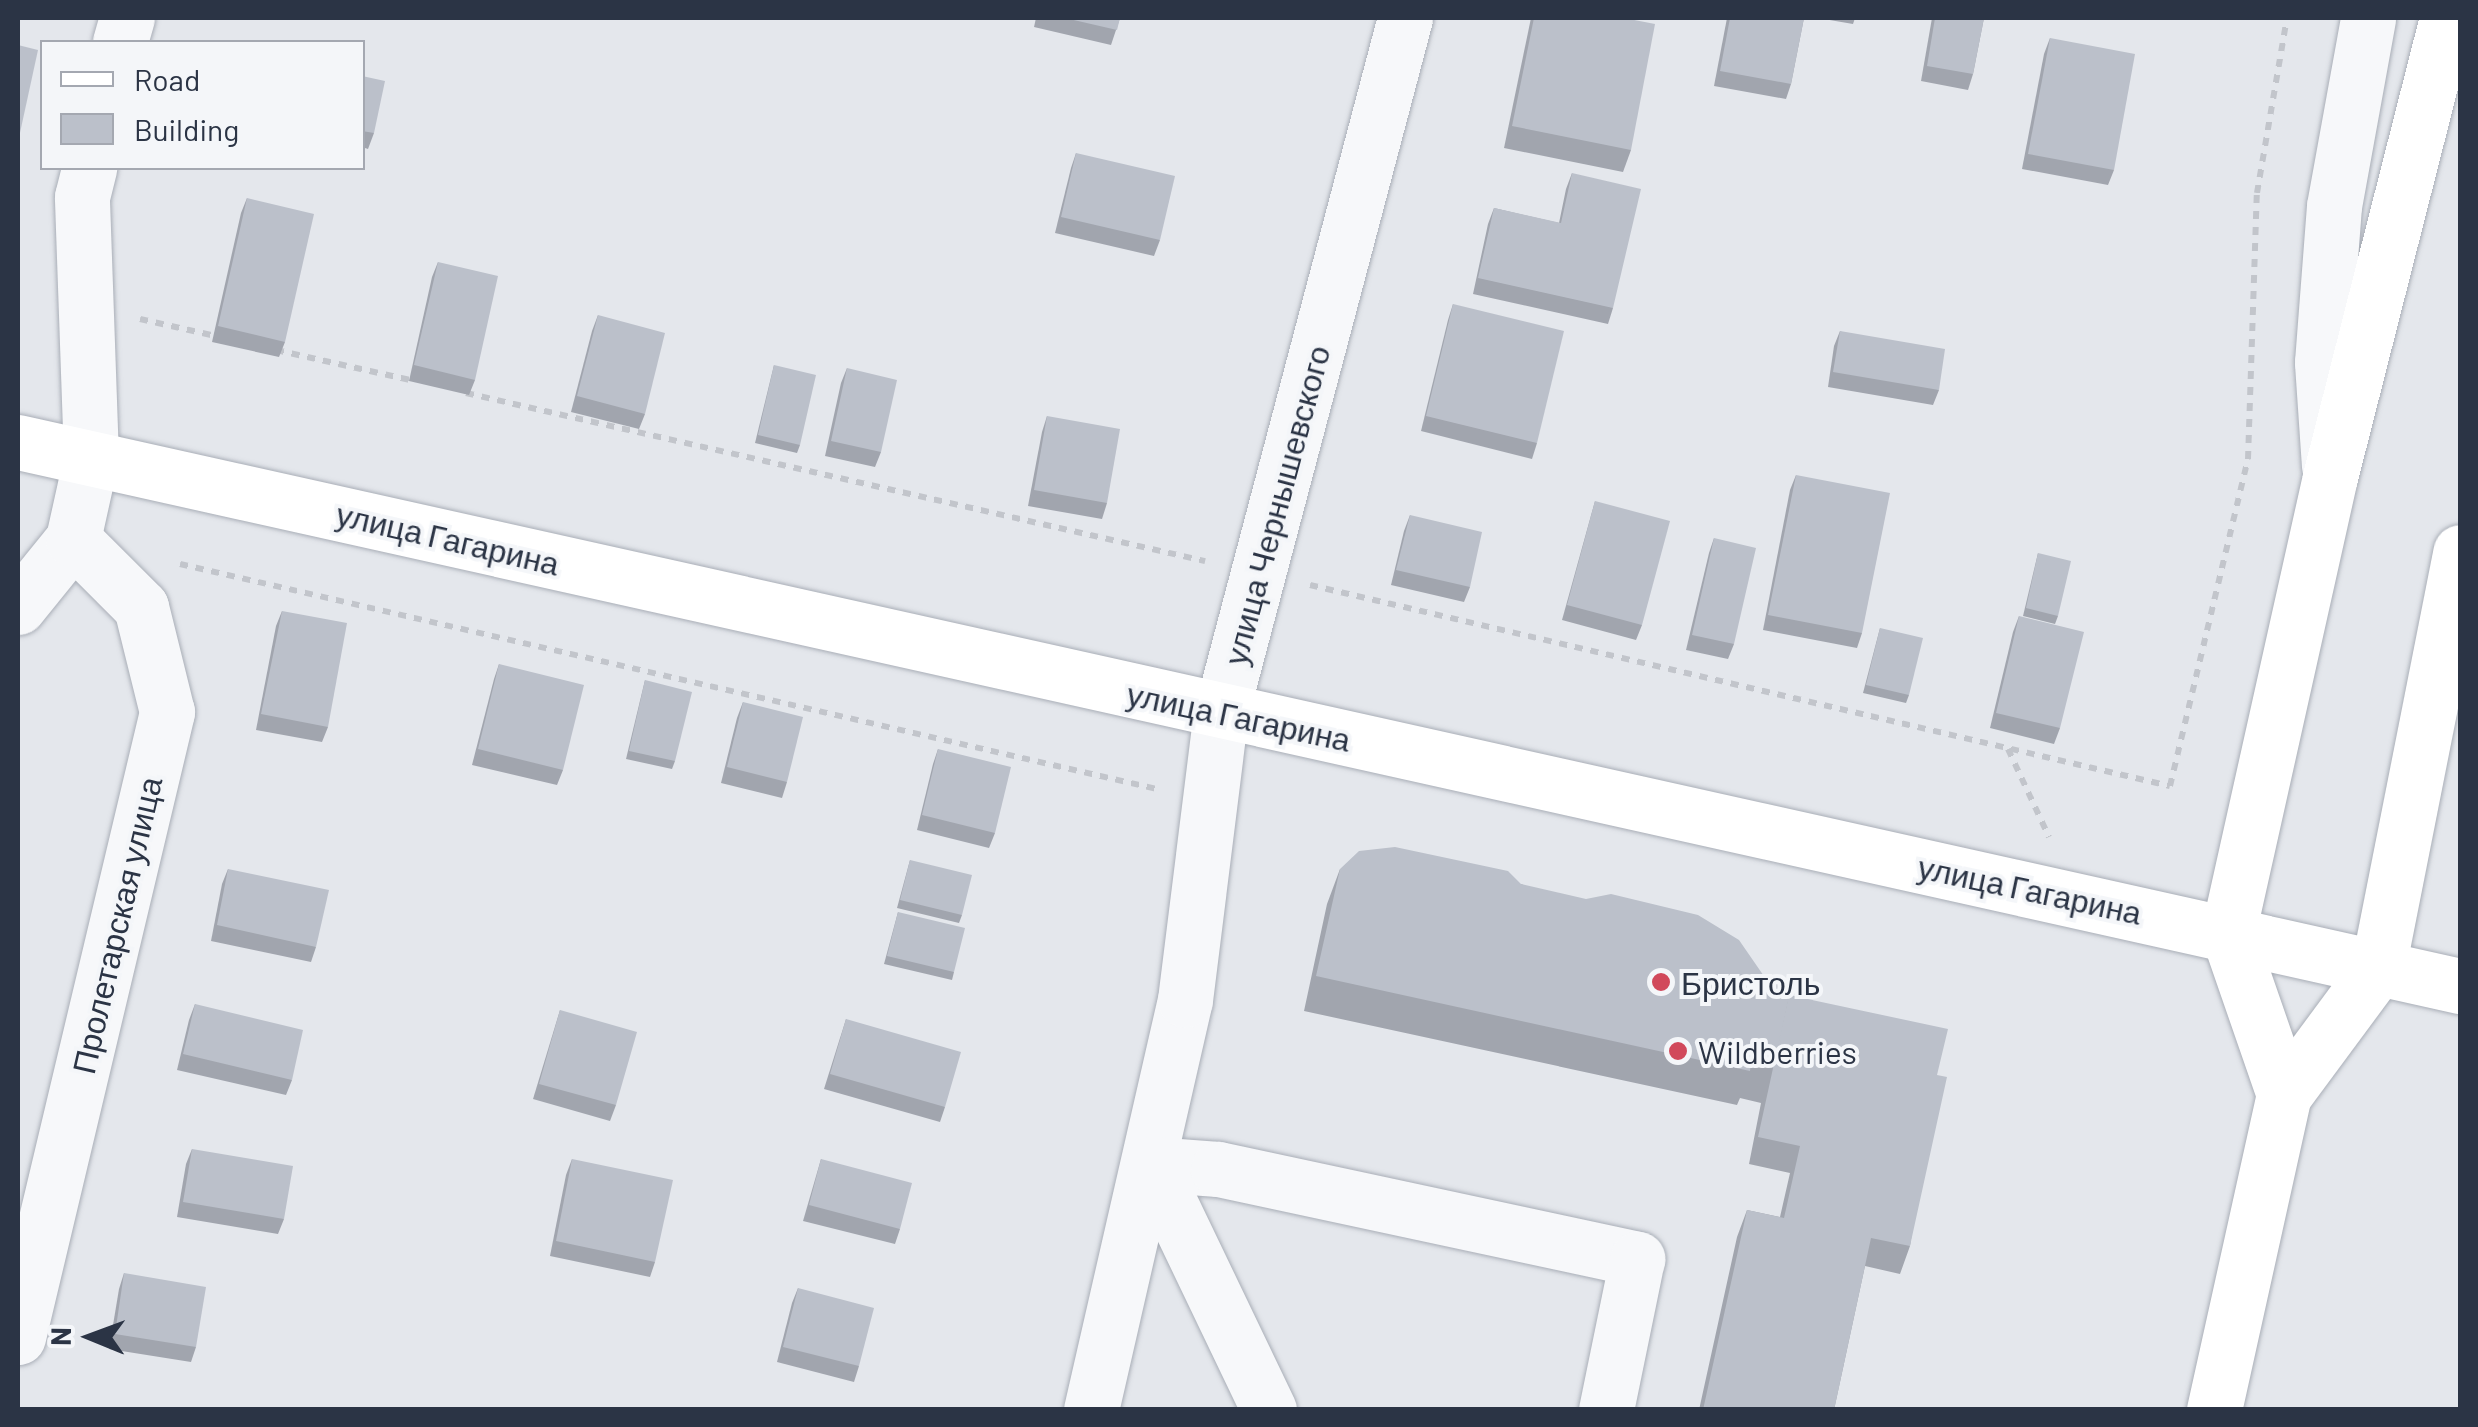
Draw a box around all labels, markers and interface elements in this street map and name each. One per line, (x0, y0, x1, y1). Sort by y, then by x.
legend (40, 40, 365, 170)
text: Road (134, 61, 200, 97)
text: Building (134, 111, 239, 147)
street label: улица Чернышевского (1215, 341, 1337, 669)
street label: улица Гагарина (333, 494, 563, 582)
street label: улица Гагарина (1124, 674, 1354, 758)
street label: Пролетарская улица (63, 773, 169, 1077)
street label: улица Гагарина (1915, 847, 2145, 931)
place label: Бристоль (1681, 963, 1820, 1001)
marker: Бристоль (1650, 971, 1672, 993)
place label: Wildberries (1698, 1032, 1857, 1070)
marker: Wildberries (1667, 1040, 1689, 1062)
north arrow (40, 1287, 140, 1387)
text: N (43, 1327, 77, 1346)

